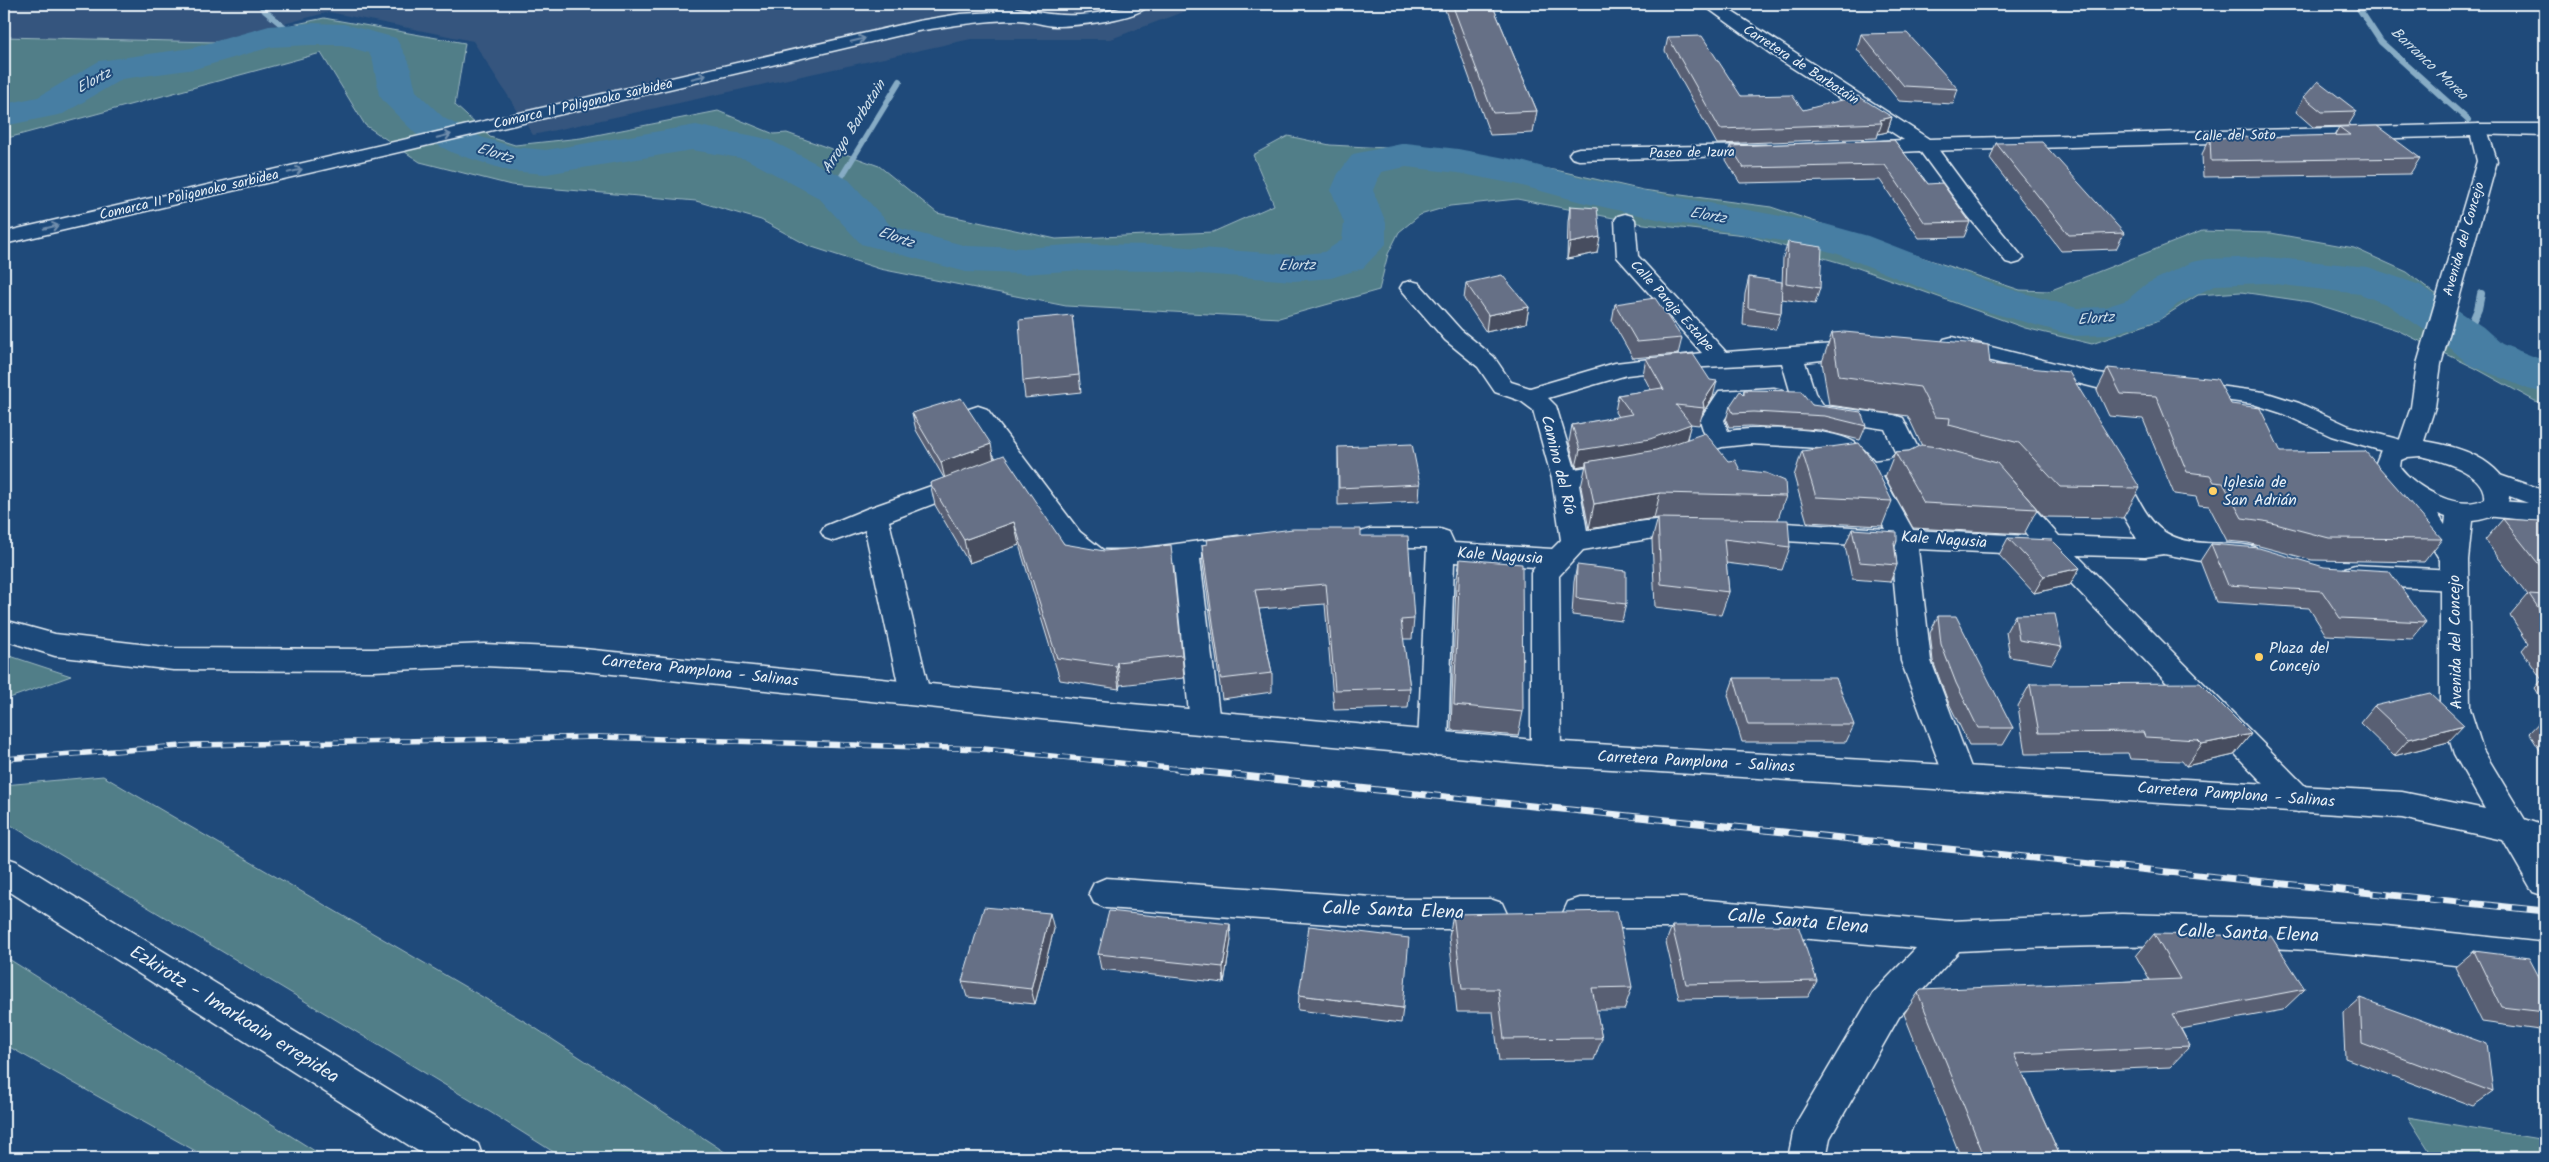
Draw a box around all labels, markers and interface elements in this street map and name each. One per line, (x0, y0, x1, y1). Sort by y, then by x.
street label: Carretera de Barbatáin (1738, 19, 1864, 111)
water label: Barranco Morea (2385, 22, 2474, 107)
one-way arrow (849, 35, 865, 44)
water label: Elortz (72, 61, 117, 100)
one-way arrow (691, 72, 707, 81)
street label: Comarca II Poligonoko sarbidea (491, 73, 675, 135)
water label: Arroyo Barbatain (816, 75, 893, 179)
street label: Calle del Soto (2194, 124, 2276, 148)
one-way arrow (436, 131, 452, 140)
water label: Elortz (474, 137, 517, 171)
street label: Paseo de Izura (1649, 141, 1735, 165)
street label: Comarca II Poligonoko sarbidea (97, 164, 281, 226)
one-way arrow (286, 166, 302, 175)
street label: Avenida del Concejo (2437, 179, 2491, 299)
water label: Elortz (1688, 201, 1729, 231)
water label: Elortz (875, 221, 919, 256)
one-way arrow (43, 222, 59, 231)
water label: Elortz (1278, 254, 1317, 278)
street label: Calle Paraje Estalpe (1625, 255, 1720, 357)
water label: Elortz (2077, 305, 2117, 333)
street label: Camino del Río (1534, 413, 1582, 517)
place label: Iglesia de San Adrián (2223, 470, 2297, 513)
marker: Iglesia de San Adrián (2207, 485, 2219, 497)
street label: Kale Nagusia (1900, 525, 1988, 555)
street label: Kale Nagusia (1456, 541, 1544, 571)
street label: Avenida del Concejo (2442, 575, 2470, 709)
place label: Plaza del Concejo (2269, 636, 2329, 679)
street label: Carretera Pamplona - Salinas (600, 648, 800, 694)
marker: Plaza del Concejo (2253, 651, 2265, 663)
street label: Carretera Pamplona - Salinas (1596, 744, 1796, 780)
street label: Carretera Pamplona - Salinas (2136, 776, 2336, 814)
street label: Calle Santa Elena (1321, 894, 1465, 928)
street label: Calle Santa Elena (1726, 901, 1870, 943)
street label: Calle Santa Elena (2176, 917, 2320, 951)
street label: Ezkirotz - Imarkoain errepidea (123, 938, 345, 1092)

